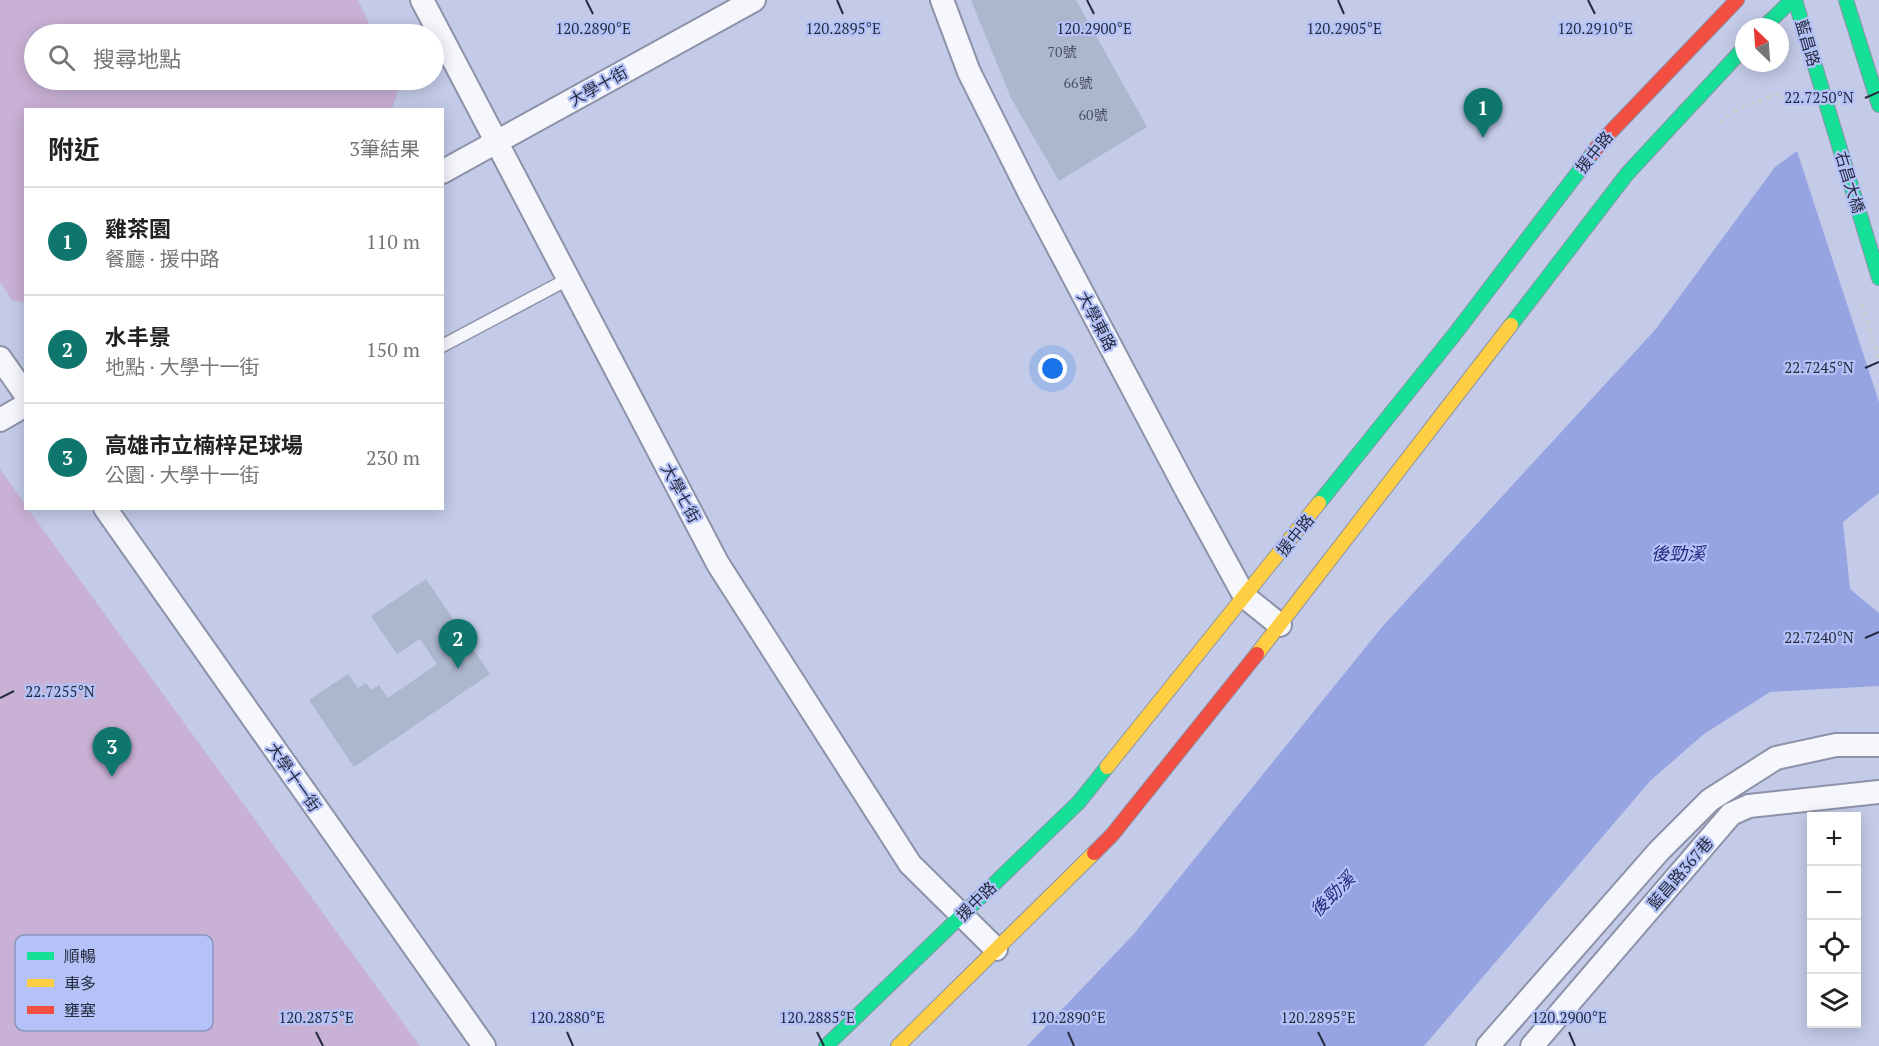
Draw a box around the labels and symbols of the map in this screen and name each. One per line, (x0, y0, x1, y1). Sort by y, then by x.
street label: 藍昌路 (1791, 17, 1825, 69)
text: 120.2890°E (555, 18, 631, 38)
text: 120.2895°E (805, 18, 881, 38)
text: 120.2900°E (1056, 18, 1132, 38)
text: 120.2905°E (1306, 18, 1382, 38)
text: 120.2910°E (1557, 18, 1633, 38)
north arrow (1735, 18, 1789, 72)
house number: 70號 (1048, 42, 1076, 61)
street label: 大學十街 (565, 61, 631, 111)
house number: 66號 (1064, 73, 1092, 92)
text: 22.7250°N (1784, 87, 1854, 107)
pin: 1 (1464, 88, 1502, 138)
house number: 60號 (1079, 105, 1107, 124)
street label: 援中路 (1570, 126, 1618, 178)
street label: 右昌大橋 (1830, 148, 1870, 216)
street label: 大學東路 (1072, 288, 1122, 354)
your location (1038, 354, 1067, 383)
text: 22.7245°N (1784, 357, 1854, 377)
street label: 大學七街 (656, 460, 706, 526)
street label: 援中路 (1271, 509, 1319, 561)
water label: 後勁溪 (1651, 541, 1708, 565)
pin: 2 (438, 620, 478, 669)
text: 22.7240°N (1784, 627, 1854, 647)
text: 22.7255°N (25, 681, 95, 701)
pin: 3 (92, 728, 132, 777)
street label: 大學十一街 (262, 738, 326, 816)
street label: 藍昌路367巷 (1642, 832, 1718, 914)
water label: 後勁溪 (1304, 864, 1362, 922)
street label: 援中路 (951, 876, 1001, 926)
legend (15, 935, 213, 1031)
text: 順暢 (64, 945, 96, 967)
text: 車多 (64, 972, 96, 994)
text: 壅塞 (64, 999, 96, 1021)
text: 120.2875°E (278, 1007, 354, 1027)
text: 120.2880°E (529, 1007, 605, 1027)
text: 120.2885°E (779, 1007, 855, 1027)
text: 120.2890°E (1030, 1007, 1106, 1027)
text: 120.2895°E (1280, 1007, 1356, 1027)
text: 120.2900°E (1531, 1007, 1607, 1027)

